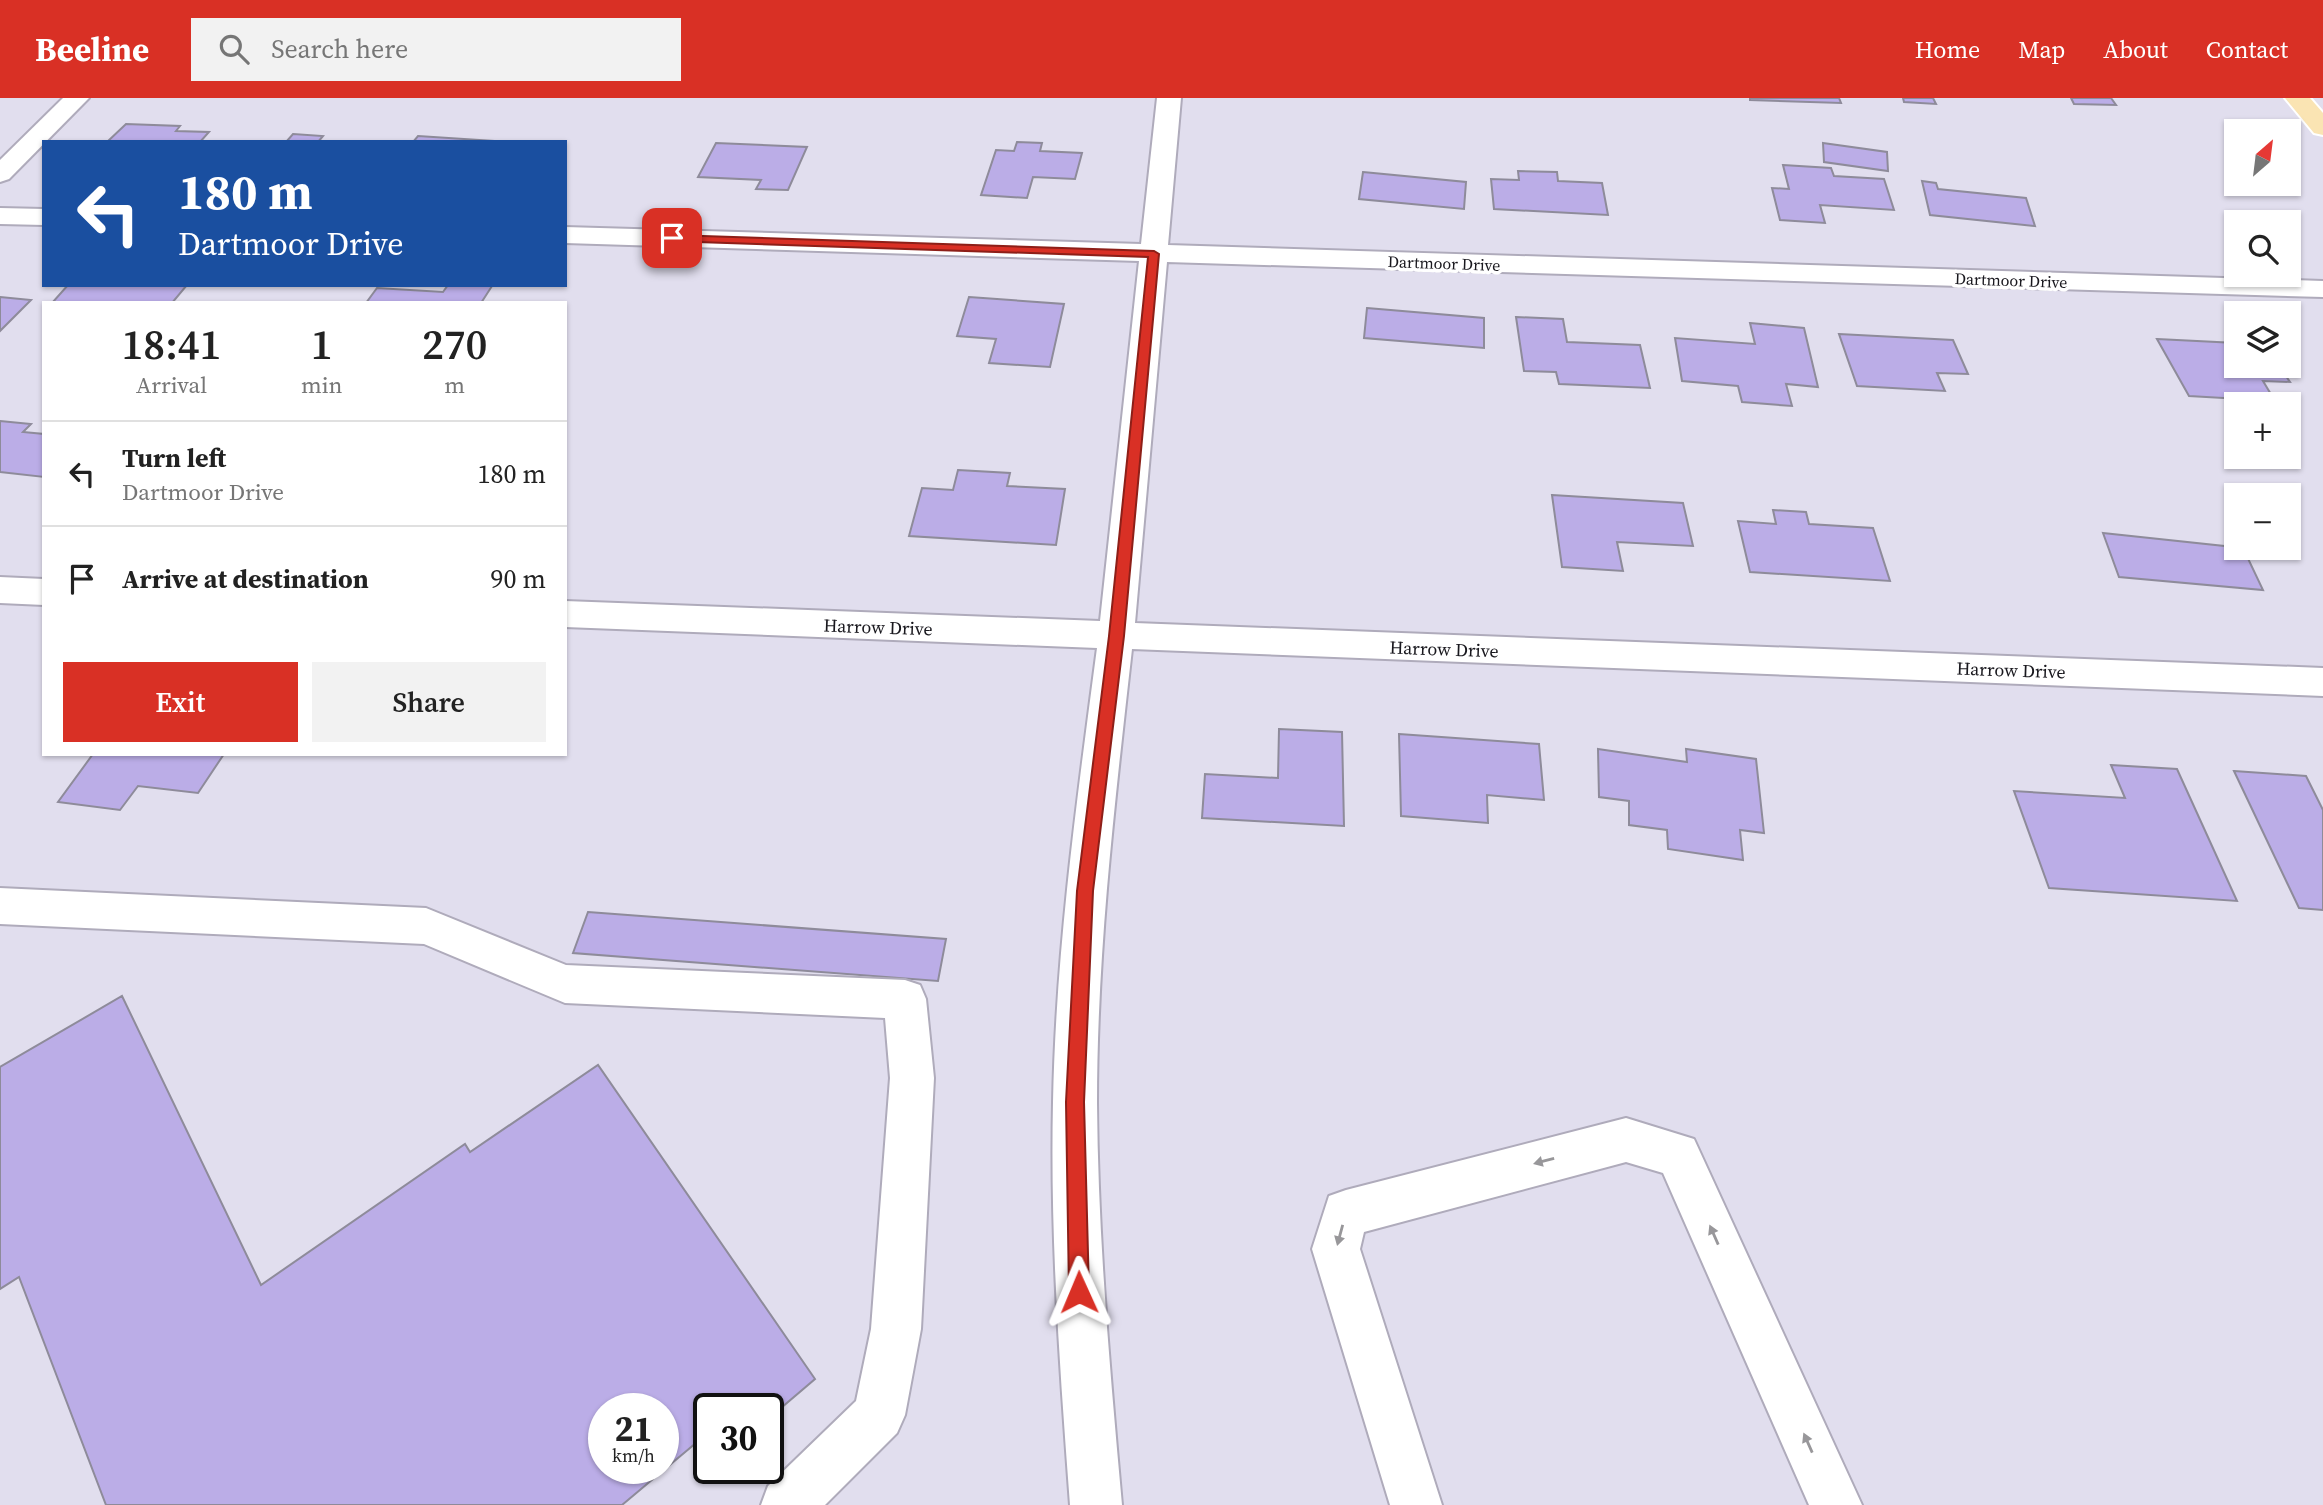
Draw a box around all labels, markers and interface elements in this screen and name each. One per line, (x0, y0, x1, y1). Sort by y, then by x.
search box (191, 18, 681, 81)
text: Beeline (35, 27, 149, 72)
icon: search (215, 30, 253, 68)
text: Search here (271, 31, 408, 67)
text: Home (1915, 33, 1980, 66)
text: Map (2018, 33, 2065, 66)
text: About (2103, 33, 2168, 66)
text: Contact (2206, 33, 2288, 66)
north arrow (2224, 119, 2301, 196)
map controls (2224, 119, 2301, 560)
text: 180 m (178, 158, 313, 225)
icon: left (63, 168, 154, 259)
pin (642, 208, 702, 268)
button: search (2224, 210, 2301, 287)
icon: arrive (653, 219, 691, 257)
text: Dartmoor Drive (178, 222, 404, 266)
street label: Dartmoor Drive (1387, 250, 1501, 276)
street label: Dartmoor Drive (1954, 267, 2068, 293)
button: layers (2224, 301, 2301, 378)
text: 18:41 (121, 315, 221, 373)
text: 1 (311, 315, 333, 373)
text: 270 (422, 315, 487, 373)
text: Arrival (136, 369, 207, 401)
text: min (301, 369, 342, 401)
text: m (444, 369, 465, 401)
button: + (2224, 392, 2301, 469)
text: Turn left (122, 440, 226, 476)
icon: left (63, 455, 101, 493)
text: 180 m (478, 456, 546, 492)
text: Dartmoor Drive (122, 476, 284, 508)
button: − (2224, 483, 2301, 560)
icon: arrive (63, 560, 101, 598)
text: Arrive at destination (122, 561, 369, 597)
text: 90 m (491, 561, 546, 597)
street label: Harrow Drive (823, 613, 933, 641)
street label: Harrow Drive (1389, 635, 1499, 663)
street label: Harrow Drive (1956, 656, 2066, 684)
button: Exit (63, 662, 298, 742)
button: Share (312, 662, 546, 742)
one-way arrow (1533, 1157, 1554, 1167)
one-way arrow (1334, 1224, 1345, 1246)
one-way arrow (1708, 1225, 1719, 1246)
position arrow (1042, 1255, 1116, 1329)
speed limit sign: 30 (693, 1393, 784, 1484)
text: 21 (615, 1405, 652, 1453)
one-way arrow (1802, 1433, 1814, 1453)
text: km/h (612, 1443, 655, 1468)

